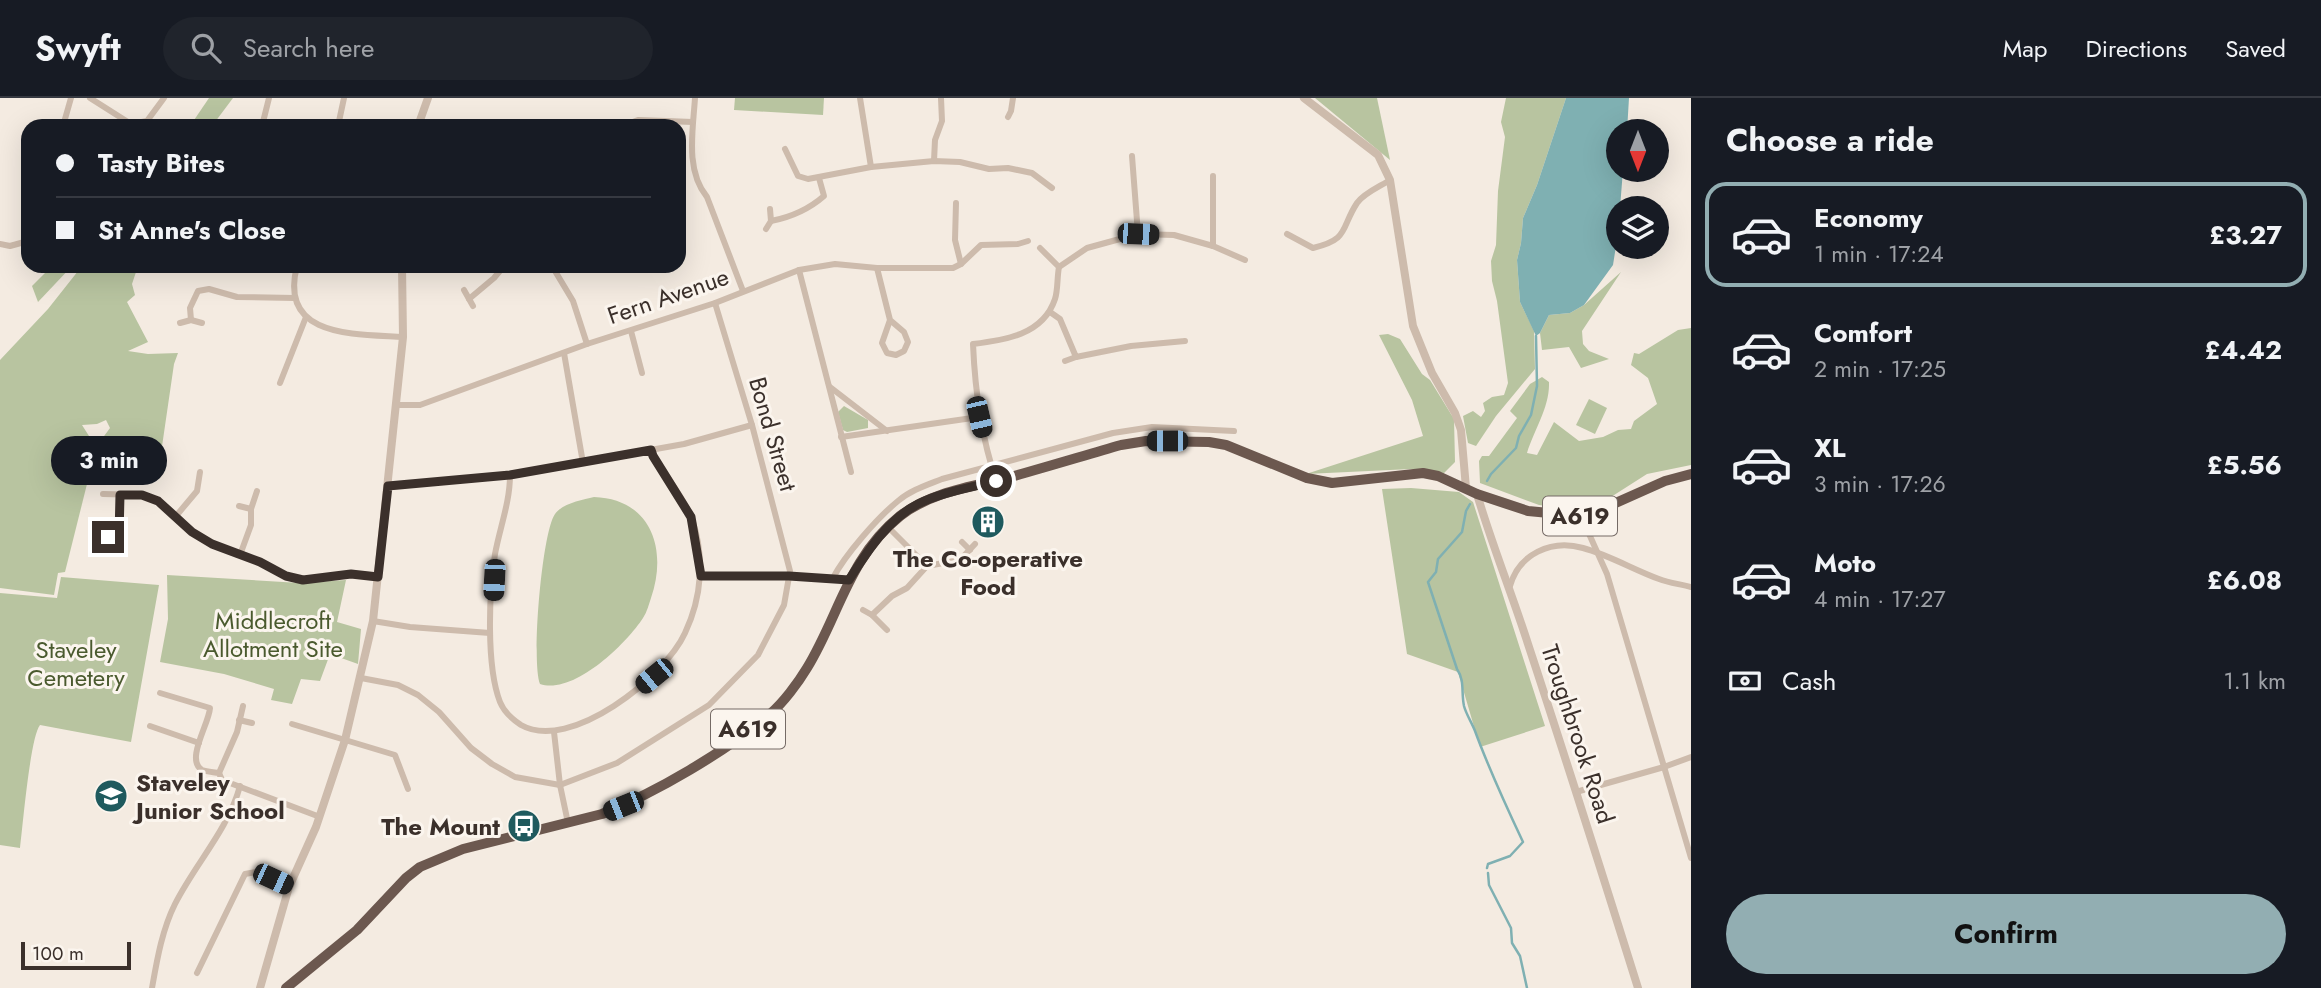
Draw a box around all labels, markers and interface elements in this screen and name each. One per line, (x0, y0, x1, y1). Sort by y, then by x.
search box (163, 17, 653, 80)
text: Swyft (35, 25, 121, 72)
icon: search (187, 29, 225, 67)
text: Search here (243, 29, 374, 67)
text: Map (2003, 31, 2048, 66)
text: Directions (2086, 31, 2187, 66)
text: Saved (2225, 31, 2286, 66)
text: Choose a ride (1726, 117, 1934, 163)
north arrow (1606, 119, 1670, 182)
map controls (1606, 119, 1669, 259)
text: Tasty Bites (98, 144, 225, 182)
button: layers (1606, 196, 1669, 259)
text: Economy (1814, 199, 1923, 237)
icon: car (1730, 203, 1793, 266)
text: St Anne's Close (98, 211, 286, 249)
text: £3.27 (2209, 216, 2282, 254)
car (1117, 223, 1160, 245)
text: 1 min · 17:24 (1814, 237, 1944, 271)
street label: Fern Avenue (603, 259, 733, 333)
text: Comfort (1814, 314, 1912, 352)
icon: car (1730, 318, 1793, 381)
text: £4.42 (2204, 331, 2282, 369)
text: 2 min · 17:25 (1814, 352, 1946, 386)
street label: Bond Street (740, 373, 806, 495)
car (965, 394, 994, 440)
text: XL (1814, 429, 1846, 467)
car (1147, 431, 1189, 452)
icon: car (1730, 433, 1793, 496)
callout: 3 min (50, 436, 166, 484)
text: 3 min (79, 443, 139, 477)
text: £5.56 (2207, 446, 2282, 484)
route start (980, 465, 1012, 497)
text: 3 min · 17:26 (1814, 467, 1946, 501)
road number: A619 (1543, 496, 1617, 536)
building icon: The Co-operative Food (969, 503, 1007, 541)
route end (92, 521, 124, 553)
place label: The Co-operative Food (893, 541, 1083, 604)
text: Moto (1814, 544, 1876, 582)
icon: car (1730, 548, 1793, 611)
car (483, 558, 506, 602)
text: £6.08 (2207, 561, 2282, 599)
text: 4 min · 17:27 (1814, 582, 1946, 616)
park label: Middlecroft Allotment Site (203, 603, 343, 666)
park label: Staveley Cemetery (27, 632, 125, 695)
street label: Troughbrook Road (1533, 640, 1623, 828)
car (632, 655, 677, 697)
icon: cash (1726, 662, 1764, 700)
text: Cash (1782, 662, 1836, 700)
text: 1.1 km (2223, 664, 2286, 698)
road number: A619 (711, 709, 785, 748)
place label: Staveley Junior School (132, 765, 285, 828)
school or university icon: Staveley Junior School (92, 777, 130, 815)
car (600, 788, 647, 824)
bus stop icon: The Mount (505, 807, 543, 845)
place label: The Mount (381, 809, 500, 844)
car (250, 861, 297, 897)
button: Confirm (1726, 894, 2286, 974)
scale bar (21, 939, 131, 971)
text: 100 m (32, 940, 84, 967)

